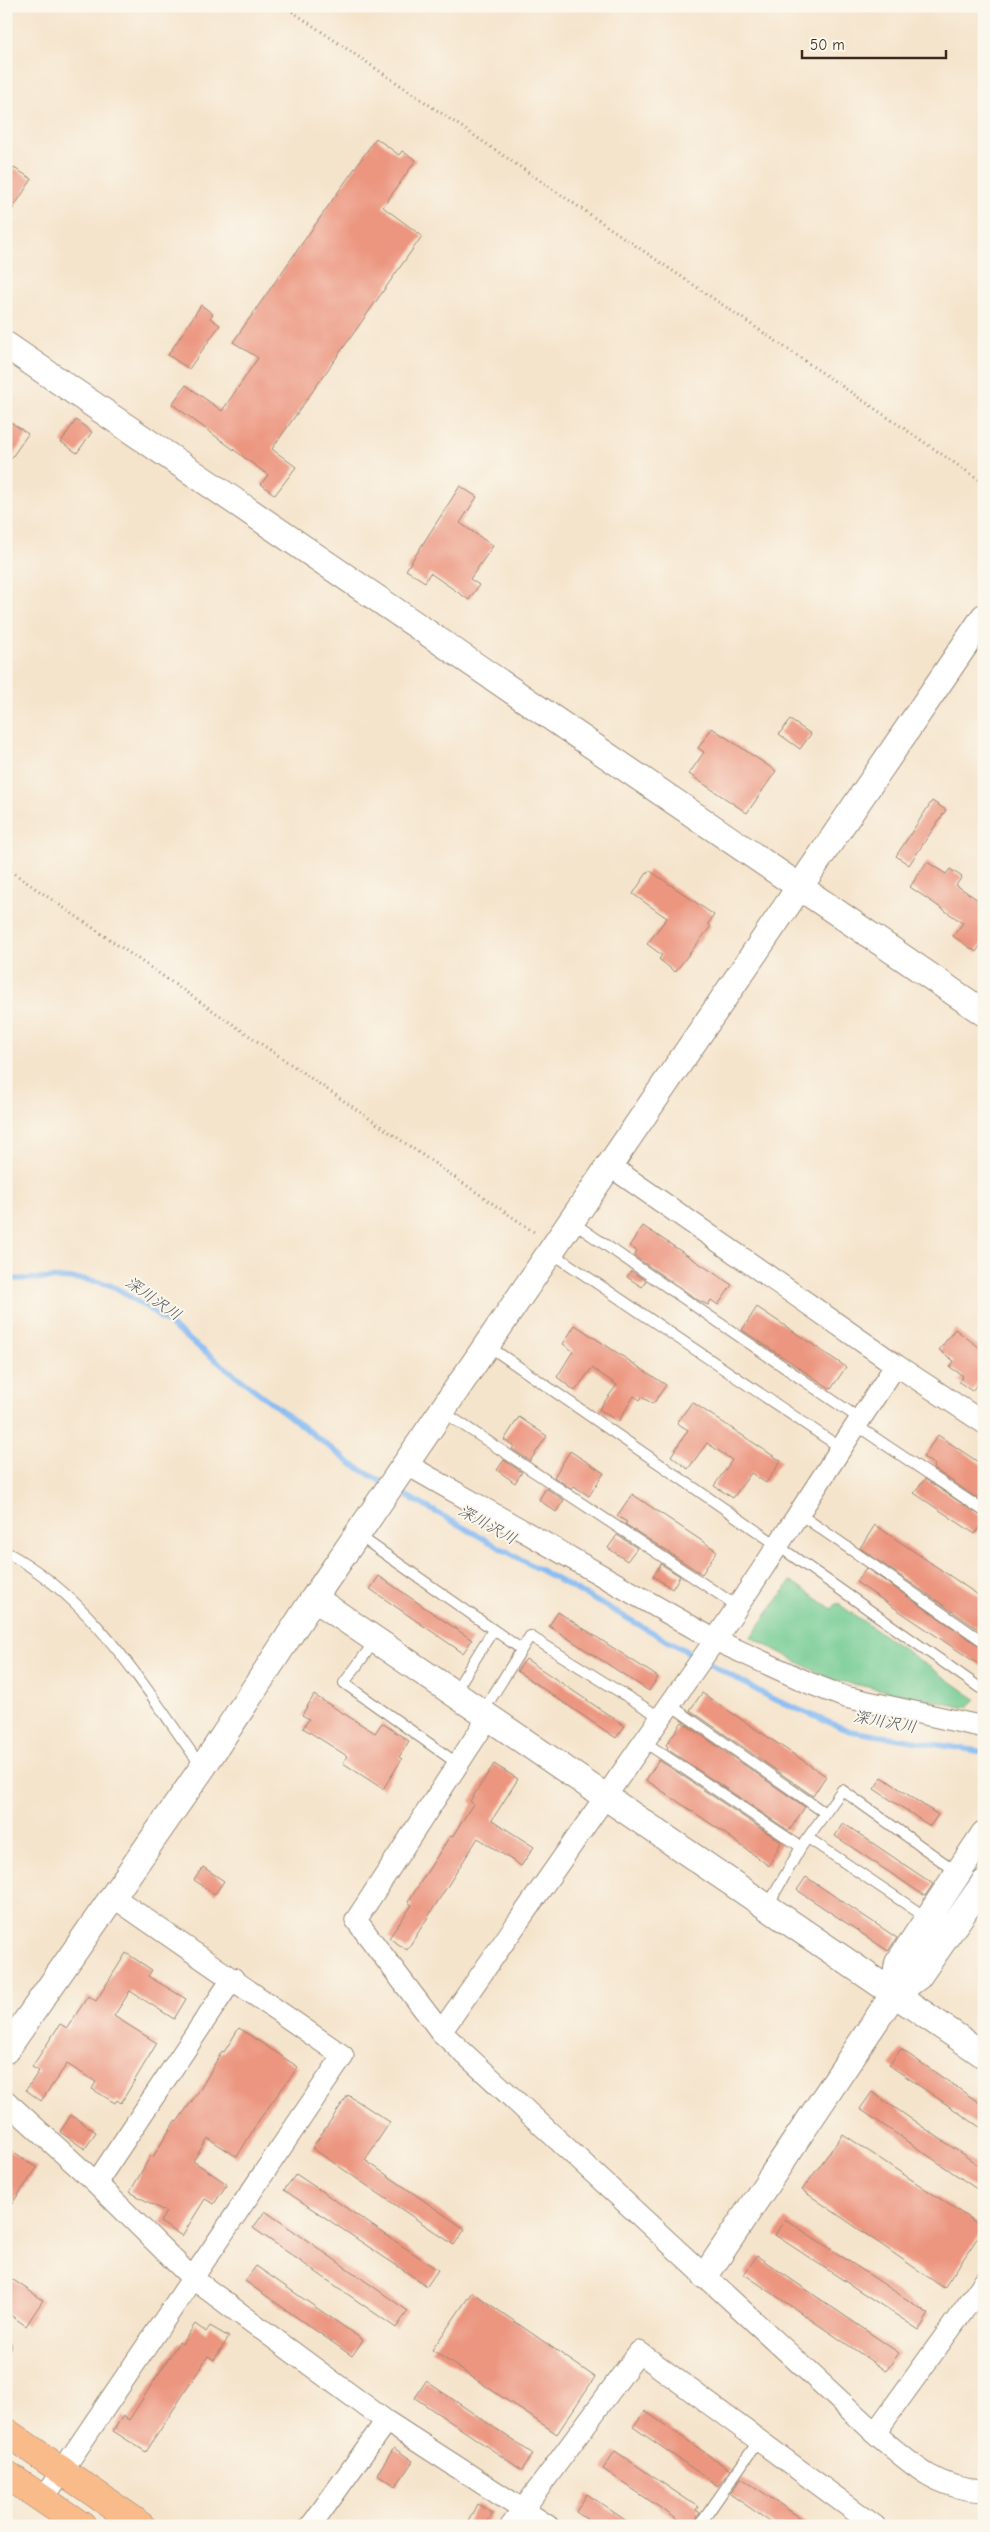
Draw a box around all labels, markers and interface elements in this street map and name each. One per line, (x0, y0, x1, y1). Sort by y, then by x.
scale bar (802, 28, 946, 60)
text: 50 m (810, 36, 845, 54)
water label: 深川沢川 (122, 1273, 185, 1325)
water label: 深川沢川 (455, 1501, 520, 1548)
water label: 深川沢川 (852, 1708, 918, 1736)

